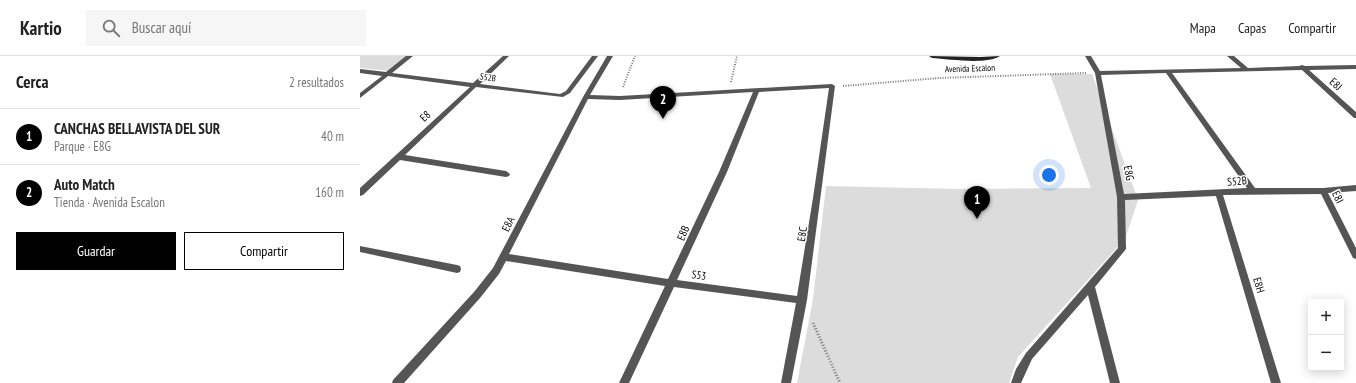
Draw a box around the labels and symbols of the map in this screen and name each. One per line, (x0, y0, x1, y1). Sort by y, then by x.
street label: Avenida Escalon (945, 62, 995, 74)
street label: S52B (479, 70, 497, 84)
street label: E8J (1327, 75, 1345, 93)
pin: 2 (650, 86, 676, 119)
street label: E8 (417, 108, 433, 124)
street label: E8G (1121, 164, 1137, 182)
your location (1039, 165, 1059, 185)
street label: S52B (1227, 173, 1247, 189)
pin: 1 (964, 186, 990, 219)
street label: E8I (1329, 188, 1347, 206)
street label: E8A (498, 213, 518, 234)
street label: E8B (674, 223, 692, 243)
street label: E8C (794, 226, 810, 242)
street label: S53 (691, 267, 707, 283)
street label: E8H (1250, 276, 1268, 295)

